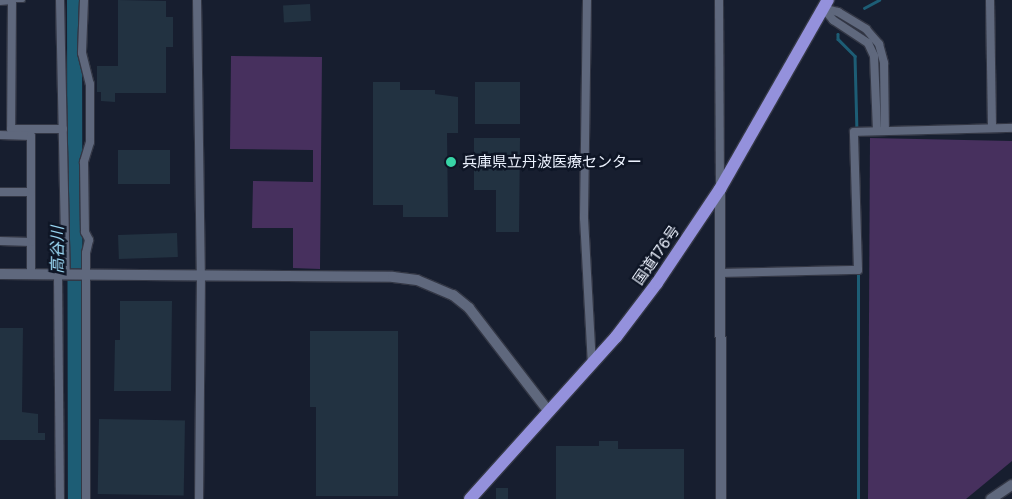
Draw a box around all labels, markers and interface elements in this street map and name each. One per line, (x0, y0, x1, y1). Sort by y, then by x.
place label: 兵庫県立丹波医療センター (462, 153, 642, 171)
marker: 兵庫県立丹波医療センター (444, 155, 458, 169)
street label: 国道176号 (629, 222, 683, 288)
water label: 高谷川 (47, 226, 67, 274)

